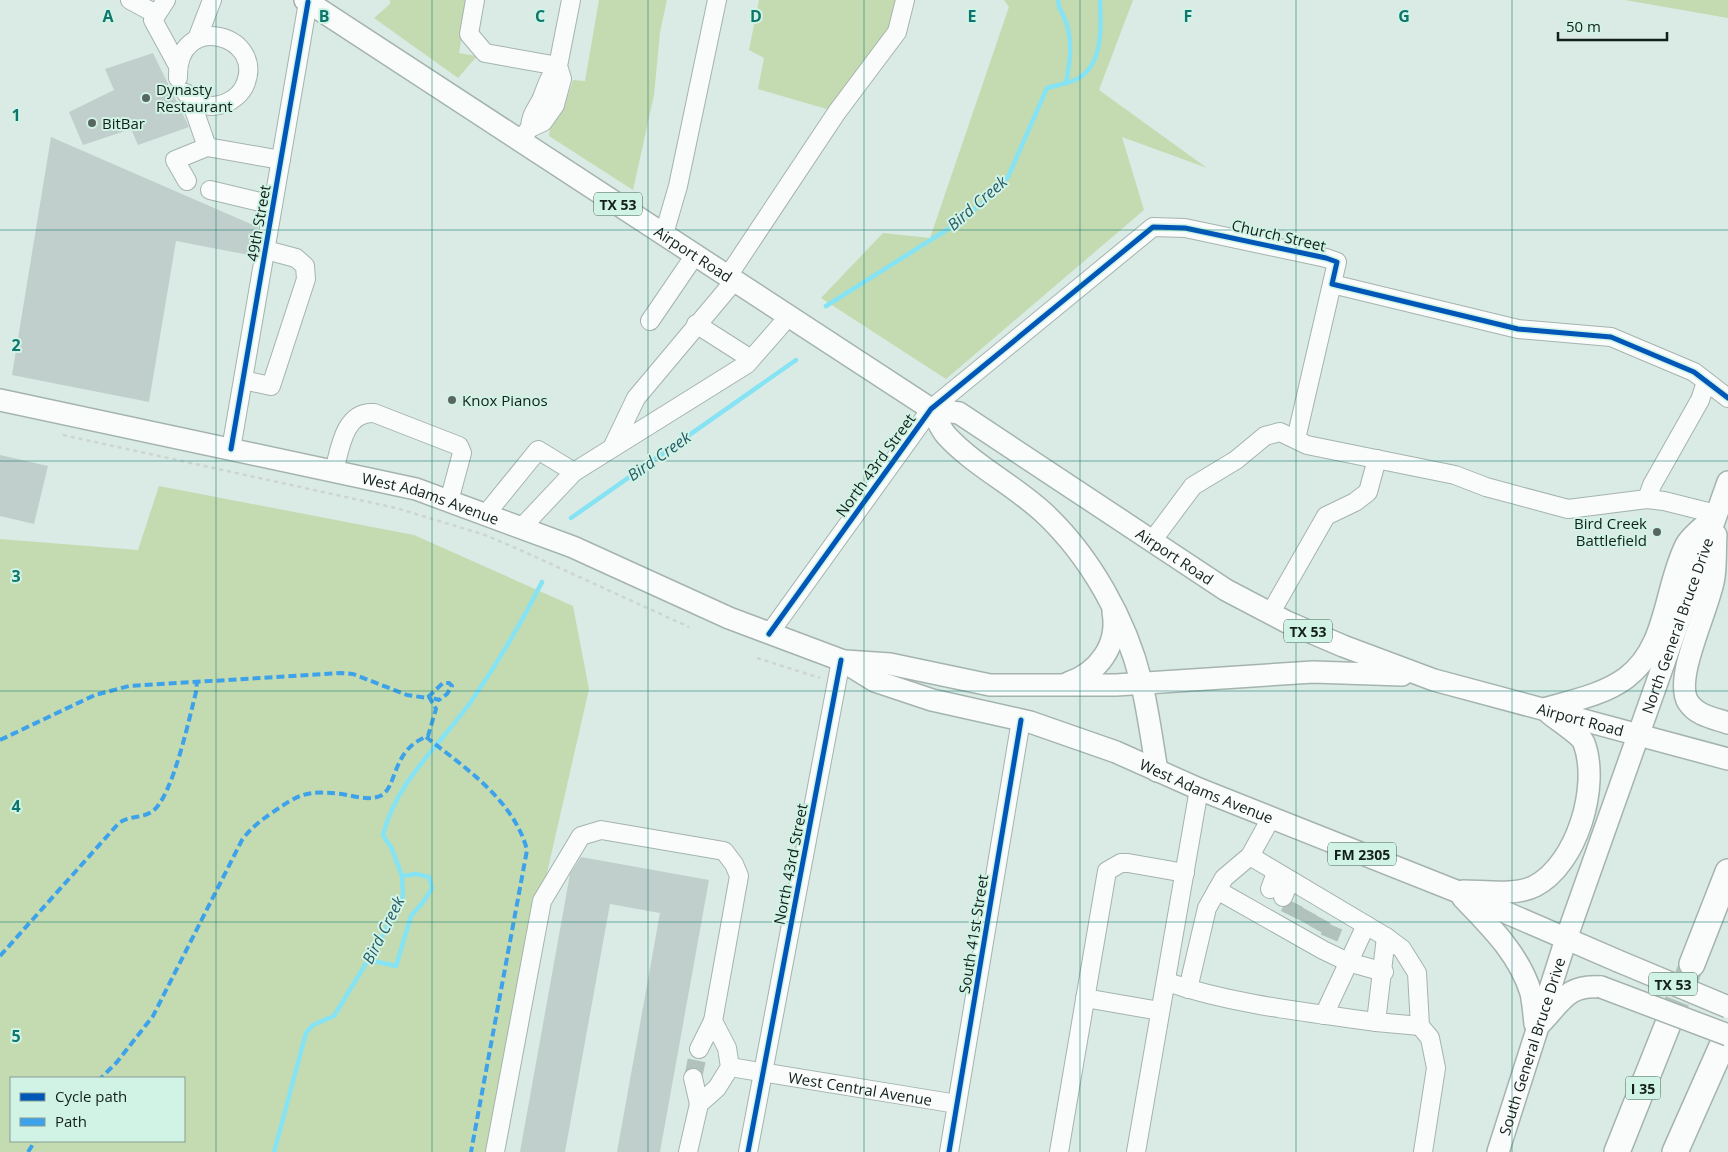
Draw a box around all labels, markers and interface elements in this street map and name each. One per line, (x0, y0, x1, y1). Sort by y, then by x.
text: A (102, 5, 114, 27)
text: B (319, 5, 329, 27)
text: C (535, 5, 545, 27)
text: D (750, 5, 762, 27)
text: E (968, 5, 977, 27)
text: F (1184, 5, 1192, 27)
text: G (1398, 5, 1410, 27)
scale bar (1558, 10, 1667, 42)
text: 50 m (1566, 16, 1601, 36)
place label: Dynasty Restaurant (156, 79, 233, 116)
marker: Dynasty Restaurant (140, 92, 152, 104)
text: 1 (11, 104, 21, 126)
place label: BitBar (102, 113, 145, 133)
marker: BitBar (86, 117, 98, 129)
water label: Bird Creek (942, 170, 1013, 235)
street label: 49th Street (241, 183, 275, 263)
road number: TX 53 (594, 192, 642, 215)
street label: Church Street (1230, 214, 1328, 256)
street label: Airport Road (651, 221, 736, 286)
text: 2 (11, 334, 21, 356)
place label: Knox Pianos (462, 390, 548, 410)
marker: Knox Pianos (446, 394, 458, 406)
street label: North 43rd Street (831, 409, 919, 521)
water label: Bird Creek (623, 425, 696, 486)
street label: West Adams Avenue (360, 468, 502, 529)
place label: Bird Creek Battlefield (1574, 513, 1647, 550)
street label: Airport Road (1132, 523, 1217, 589)
marker: Bird Creek Battlefield (1651, 526, 1663, 538)
street label: North General Bruce Drive (1637, 535, 1717, 716)
text: 3 (11, 565, 21, 587)
road number: TX 53 (1284, 620, 1332, 642)
street label: Airport Road (1535, 698, 1626, 741)
street label: West Adams Avenue (1137, 754, 1276, 828)
text: 4 (11, 795, 21, 817)
street label: North 43rd Street (768, 802, 812, 926)
road number: FM 2305 (1328, 842, 1396, 866)
street label: South 41st Street (954, 873, 992, 995)
water label: Bird Creek (357, 892, 410, 967)
street label: South General Bruce Drive (1494, 955, 1569, 1138)
road number: TX 53 (1649, 972, 1697, 996)
text: 5 (11, 1025, 21, 1047)
street label: West Central Avenue (787, 1067, 934, 1110)
road number: I 35 (1626, 1076, 1660, 1100)
legend (10, 1077, 185, 1142)
text: Cycle path (55, 1086, 127, 1106)
text: Path (55, 1111, 87, 1131)

